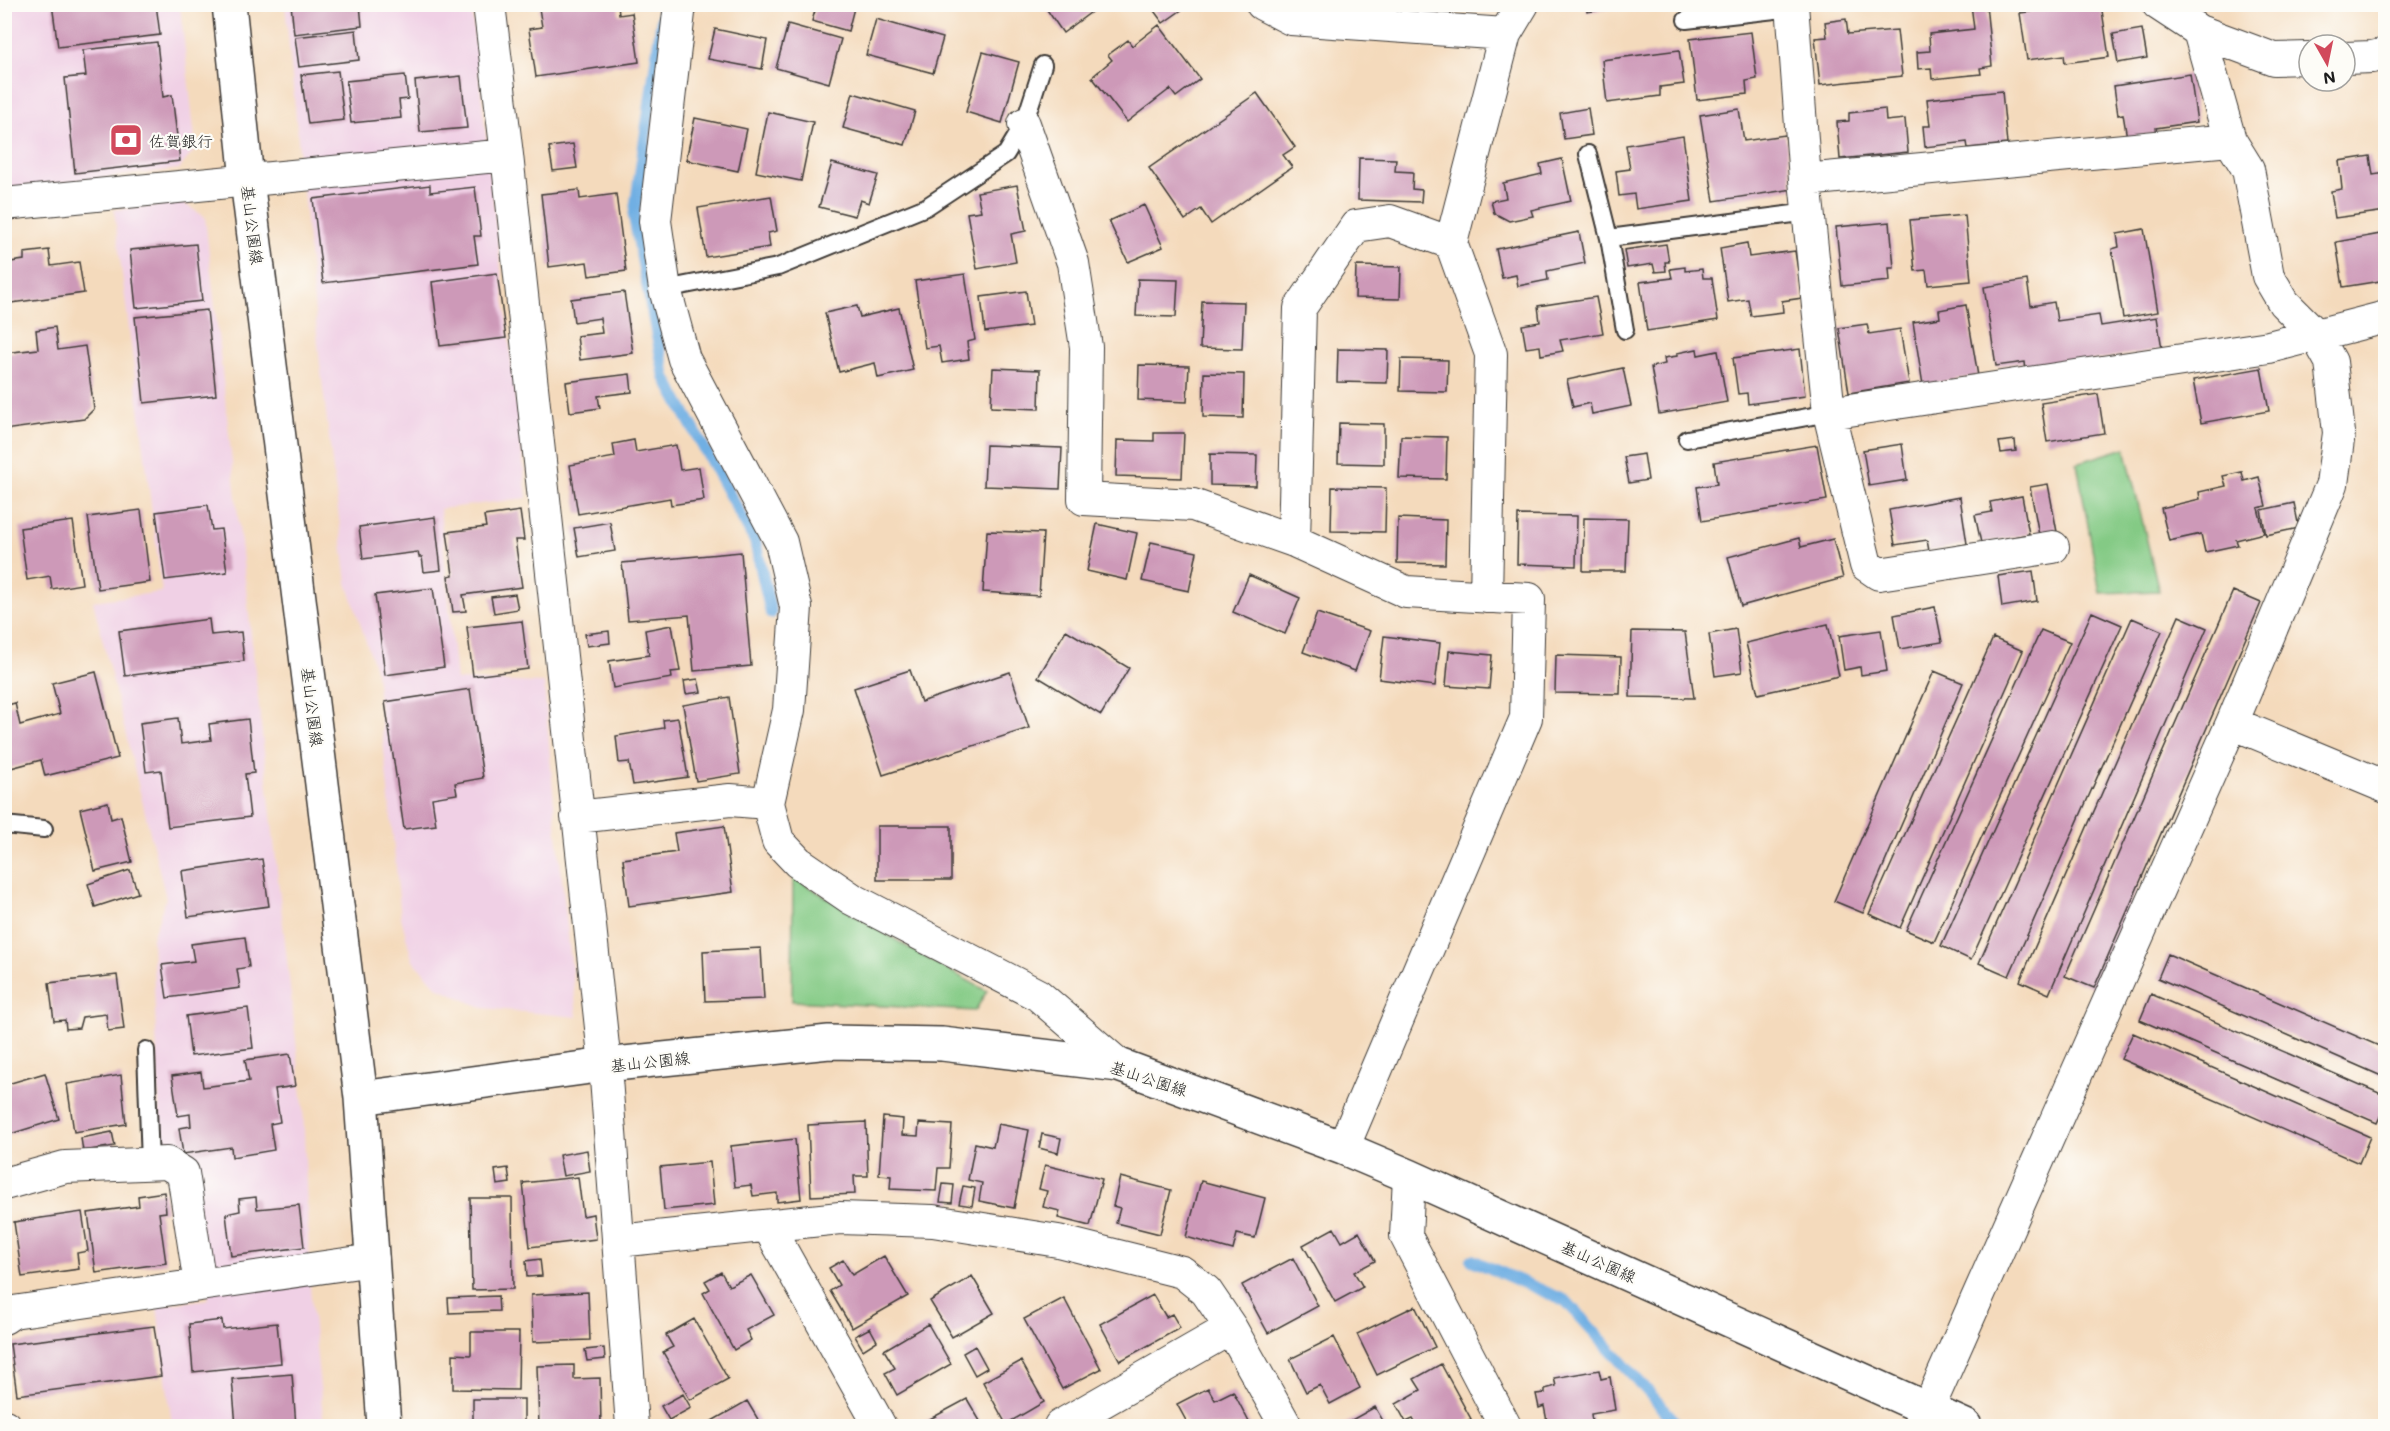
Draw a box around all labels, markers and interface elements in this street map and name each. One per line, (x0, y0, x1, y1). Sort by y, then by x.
north arrow (2297, 33, 2357, 93)
text: N (2322, 67, 2337, 90)
bank icon: 佐賀銀行 (108, 122, 144, 158)
place label: 佐賀銀行 (149, 130, 213, 151)
street label: 基山公園線 (238, 184, 268, 266)
street label: 基山公園線 (298, 666, 328, 748)
street label: 基山公園線 (609, 1046, 691, 1076)
street label: 基山公園線 (1108, 1056, 1190, 1100)
street label: 基山公園線 (1558, 1235, 1640, 1287)

